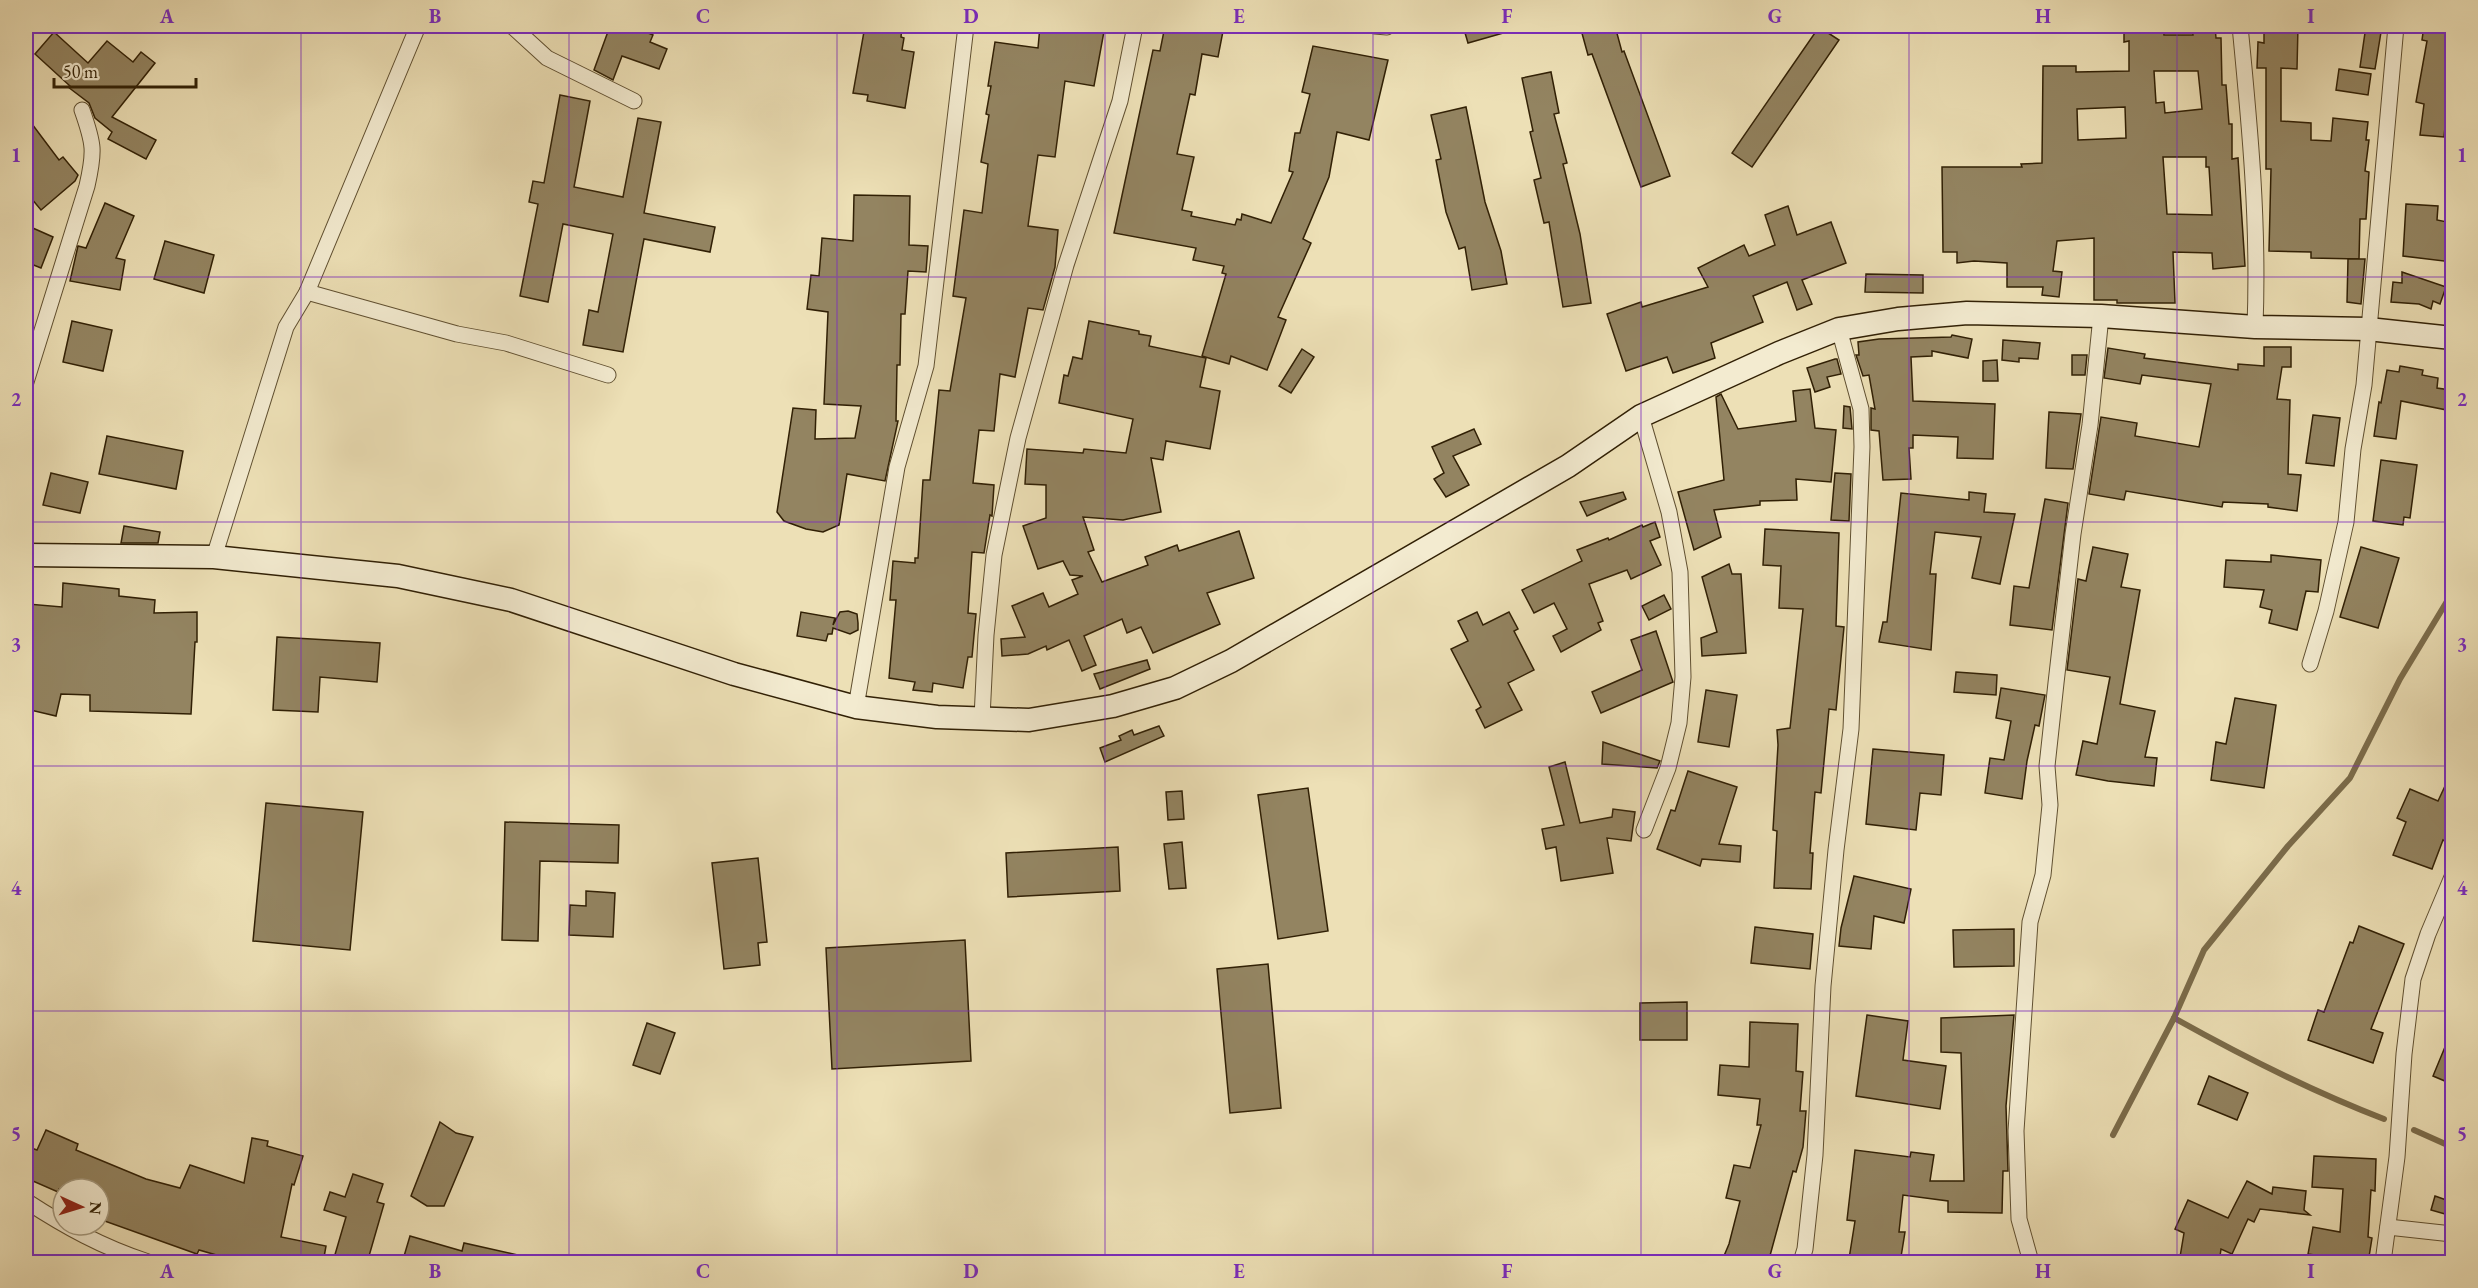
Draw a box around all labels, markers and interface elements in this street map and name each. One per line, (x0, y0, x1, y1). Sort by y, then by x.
text: A (159, 3, 175, 29)
text: B (429, 3, 441, 29)
text: C (696, 3, 710, 29)
text: D (963, 3, 979, 29)
text: E (1233, 3, 1245, 29)
text: F (1502, 3, 1513, 29)
text: G (1768, 3, 1782, 29)
text: H (2035, 3, 2051, 29)
text: I (2307, 3, 2315, 29)
scale bar (54, 51, 196, 89)
text: 50 m (63, 60, 98, 83)
text: 1 (11, 142, 21, 168)
text: 1 (2457, 142, 2467, 168)
text: 2 (11, 386, 22, 412)
text: 2 (2457, 386, 2468, 412)
text: 3 (11, 631, 21, 657)
text: 3 (2457, 631, 2467, 657)
text: 4 (11, 875, 22, 901)
text: 4 (2457, 875, 2468, 901)
text: 5 (11, 1120, 21, 1146)
text: 5 (2457, 1120, 2467, 1146)
north arrow (51, 1177, 111, 1237)
text: N (85, 1201, 106, 1215)
text: A (159, 1258, 175, 1284)
text: B (429, 1258, 441, 1284)
text: C (696, 1258, 710, 1284)
text: D (963, 1258, 979, 1284)
text: E (1233, 1258, 1245, 1284)
text: F (1502, 1258, 1513, 1284)
text: G (1768, 1258, 1782, 1284)
text: H (2035, 1258, 2051, 1284)
text: I (2307, 1258, 2315, 1284)

